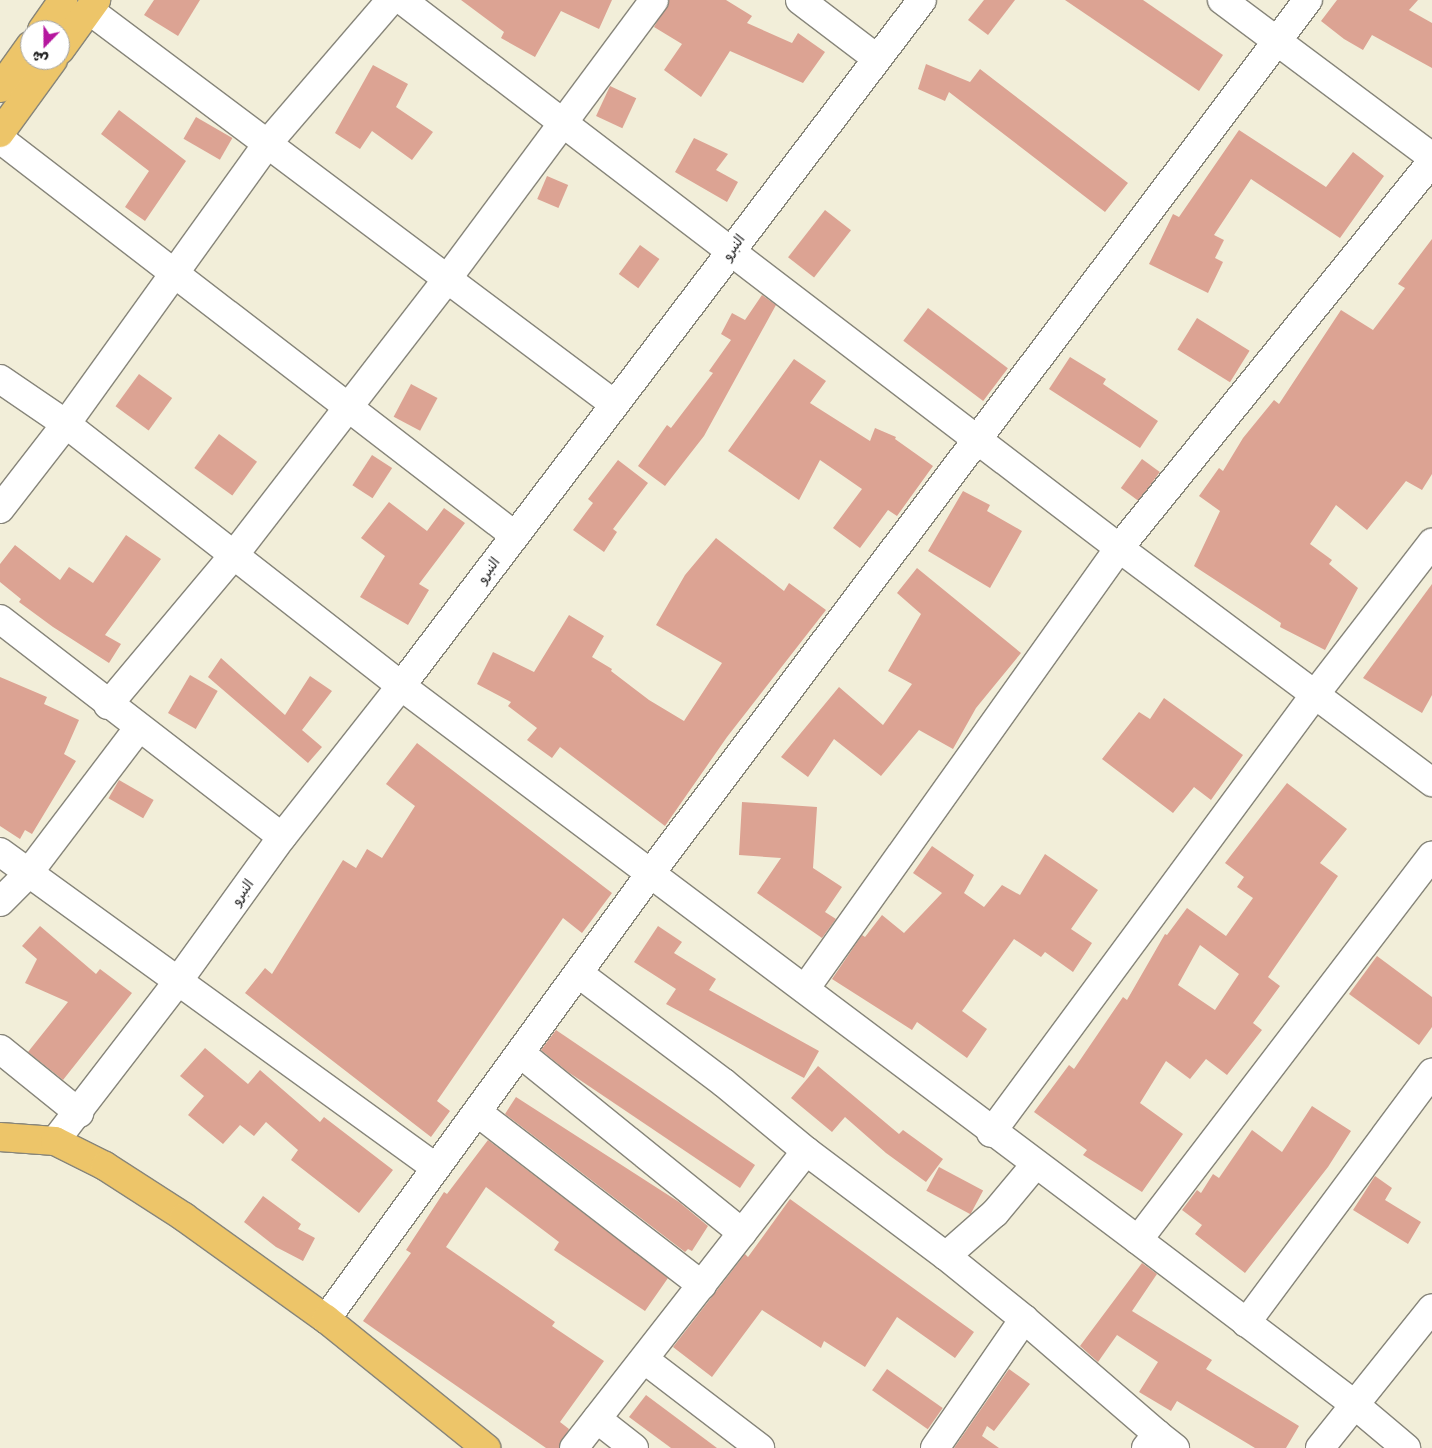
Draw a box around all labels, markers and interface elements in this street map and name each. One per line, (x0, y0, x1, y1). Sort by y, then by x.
north arrow (20, 20, 70, 70)
text: ش (29, 47, 50, 69)
street label: النبرو (718, 231, 748, 263)
street label: النبرو (473, 554, 503, 586)
street label: النبرو (227, 876, 257, 908)

